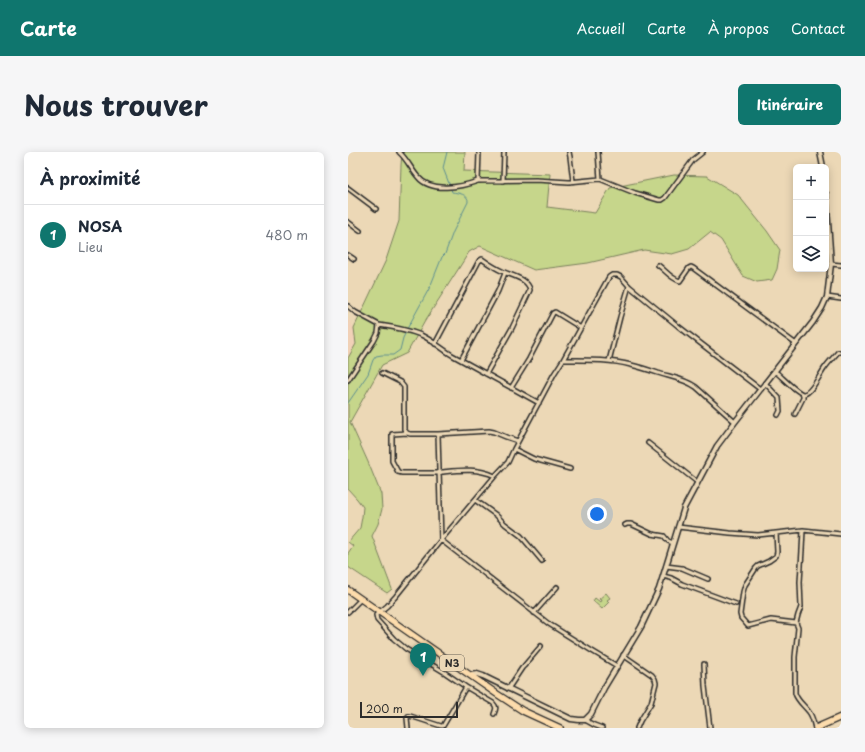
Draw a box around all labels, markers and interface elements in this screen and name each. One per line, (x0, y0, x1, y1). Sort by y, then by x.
text: Carte (20, 14, 77, 42)
text: Accueil (577, 18, 625, 39)
text: Carte (647, 18, 686, 39)
text: À propos (708, 18, 769, 39)
text: Contact (791, 18, 845, 39)
text: Nous trouver (24, 83, 208, 126)
button: Itinéraire (738, 84, 841, 125)
map controls (793, 164, 829, 272)
button: + (793, 164, 829, 200)
text: À proximité (40, 165, 140, 191)
button: − (793, 200, 829, 236)
text: NOSA (78, 214, 122, 237)
text: 1 (50, 225, 56, 244)
text: 480 m (266, 225, 308, 244)
button: layers (793, 236, 829, 272)
text: Lieu (78, 237, 103, 256)
your location (587, 504, 607, 524)
pin: 1 (410, 643, 436, 676)
road number: N3 (440, 655, 464, 671)
scale bar (360, 700, 458, 719)
text: 200 m (366, 700, 403, 717)

